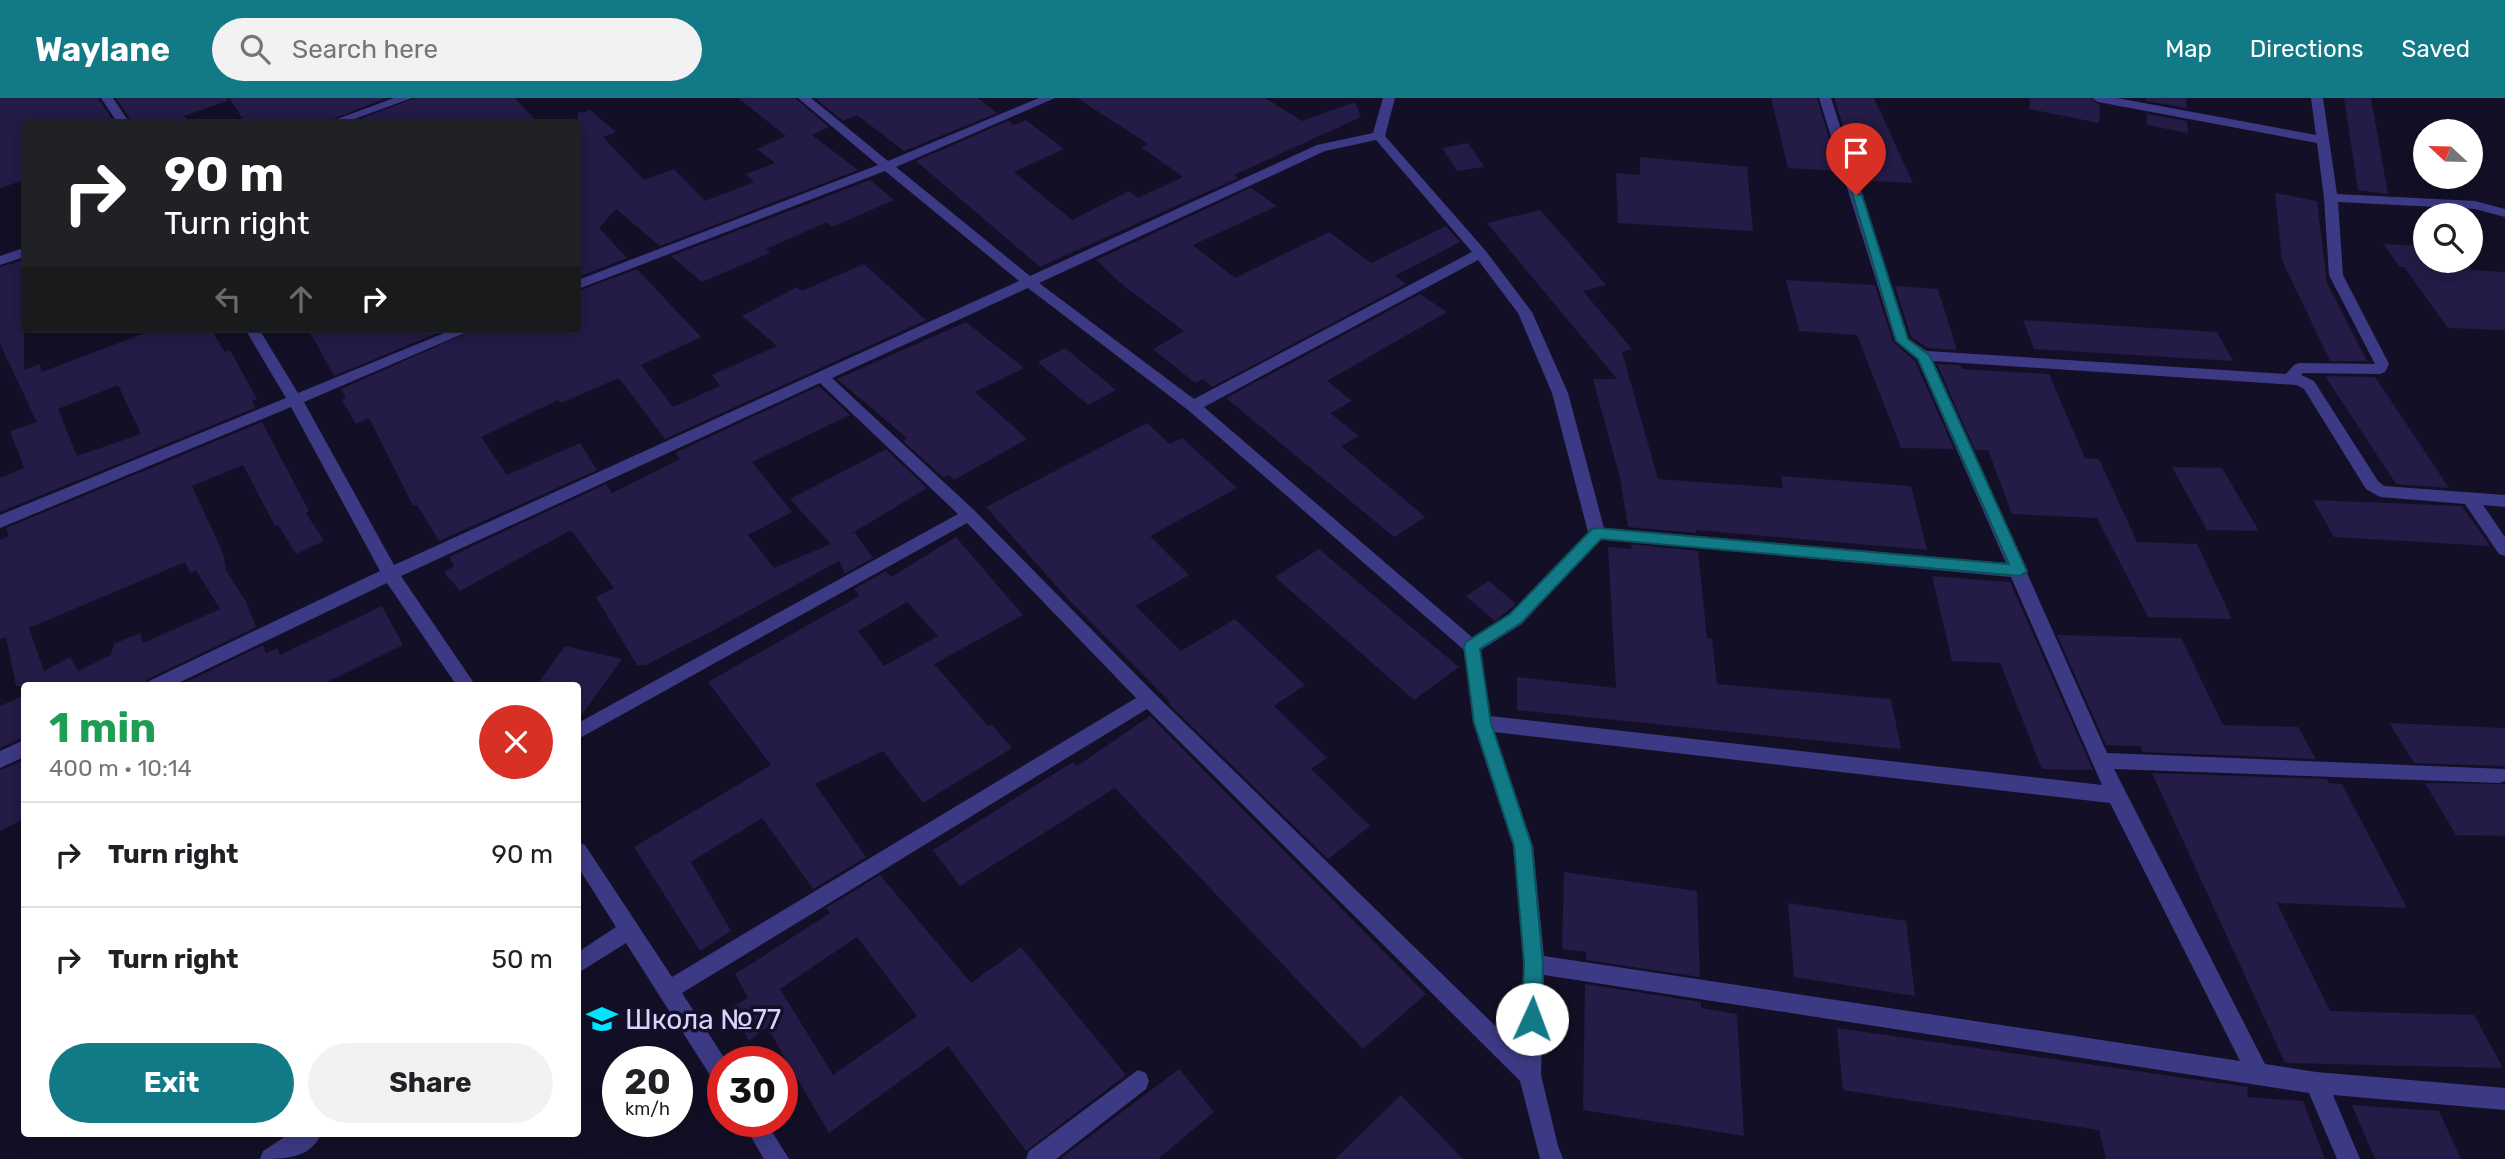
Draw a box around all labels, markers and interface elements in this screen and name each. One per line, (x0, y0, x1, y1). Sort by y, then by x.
search box (212, 18, 702, 81)
text: Waylane (35, 30, 170, 69)
icon: search (236, 30, 274, 68)
text: Search here (292, 34, 438, 65)
text: Map (2165, 35, 2212, 63)
text: Directions (2250, 35, 2363, 63)
text: Saved (2401, 35, 2470, 63)
north arrow (2413, 119, 2483, 189)
map controls (2413, 119, 2483, 273)
pin (1826, 123, 1886, 195)
icon: arrive (1837, 134, 1875, 172)
text: 90 m (164, 145, 284, 203)
icon: right (49, 147, 140, 238)
button: search (2413, 203, 2483, 273)
text: Turn right (164, 204, 309, 242)
icon: left (209, 280, 247, 318)
icon: ahead (282, 280, 320, 318)
icon: right (355, 280, 393, 318)
text: 1 min (49, 703, 156, 753)
button: close (479, 705, 553, 779)
text: 400 m · 10:14 (49, 754, 192, 782)
icon: right (49, 836, 87, 874)
text: Turn right (108, 839, 238, 870)
text: 90 m (492, 839, 553, 870)
icon: right (49, 941, 87, 979)
text: Turn right (108, 944, 238, 975)
text: 50 m (492, 944, 553, 975)
position arrow (1495, 982, 1569, 1056)
school or university icon: Школа №77 (585, 1002, 619, 1036)
place label: Школа №77 (625, 1003, 781, 1036)
button: Exit (49, 1043, 294, 1123)
button: Share (308, 1043, 553, 1123)
speed limit sign: 30 (707, 1046, 798, 1137)
text: 20 (624, 1061, 671, 1103)
text: km/h (625, 1098, 670, 1120)

